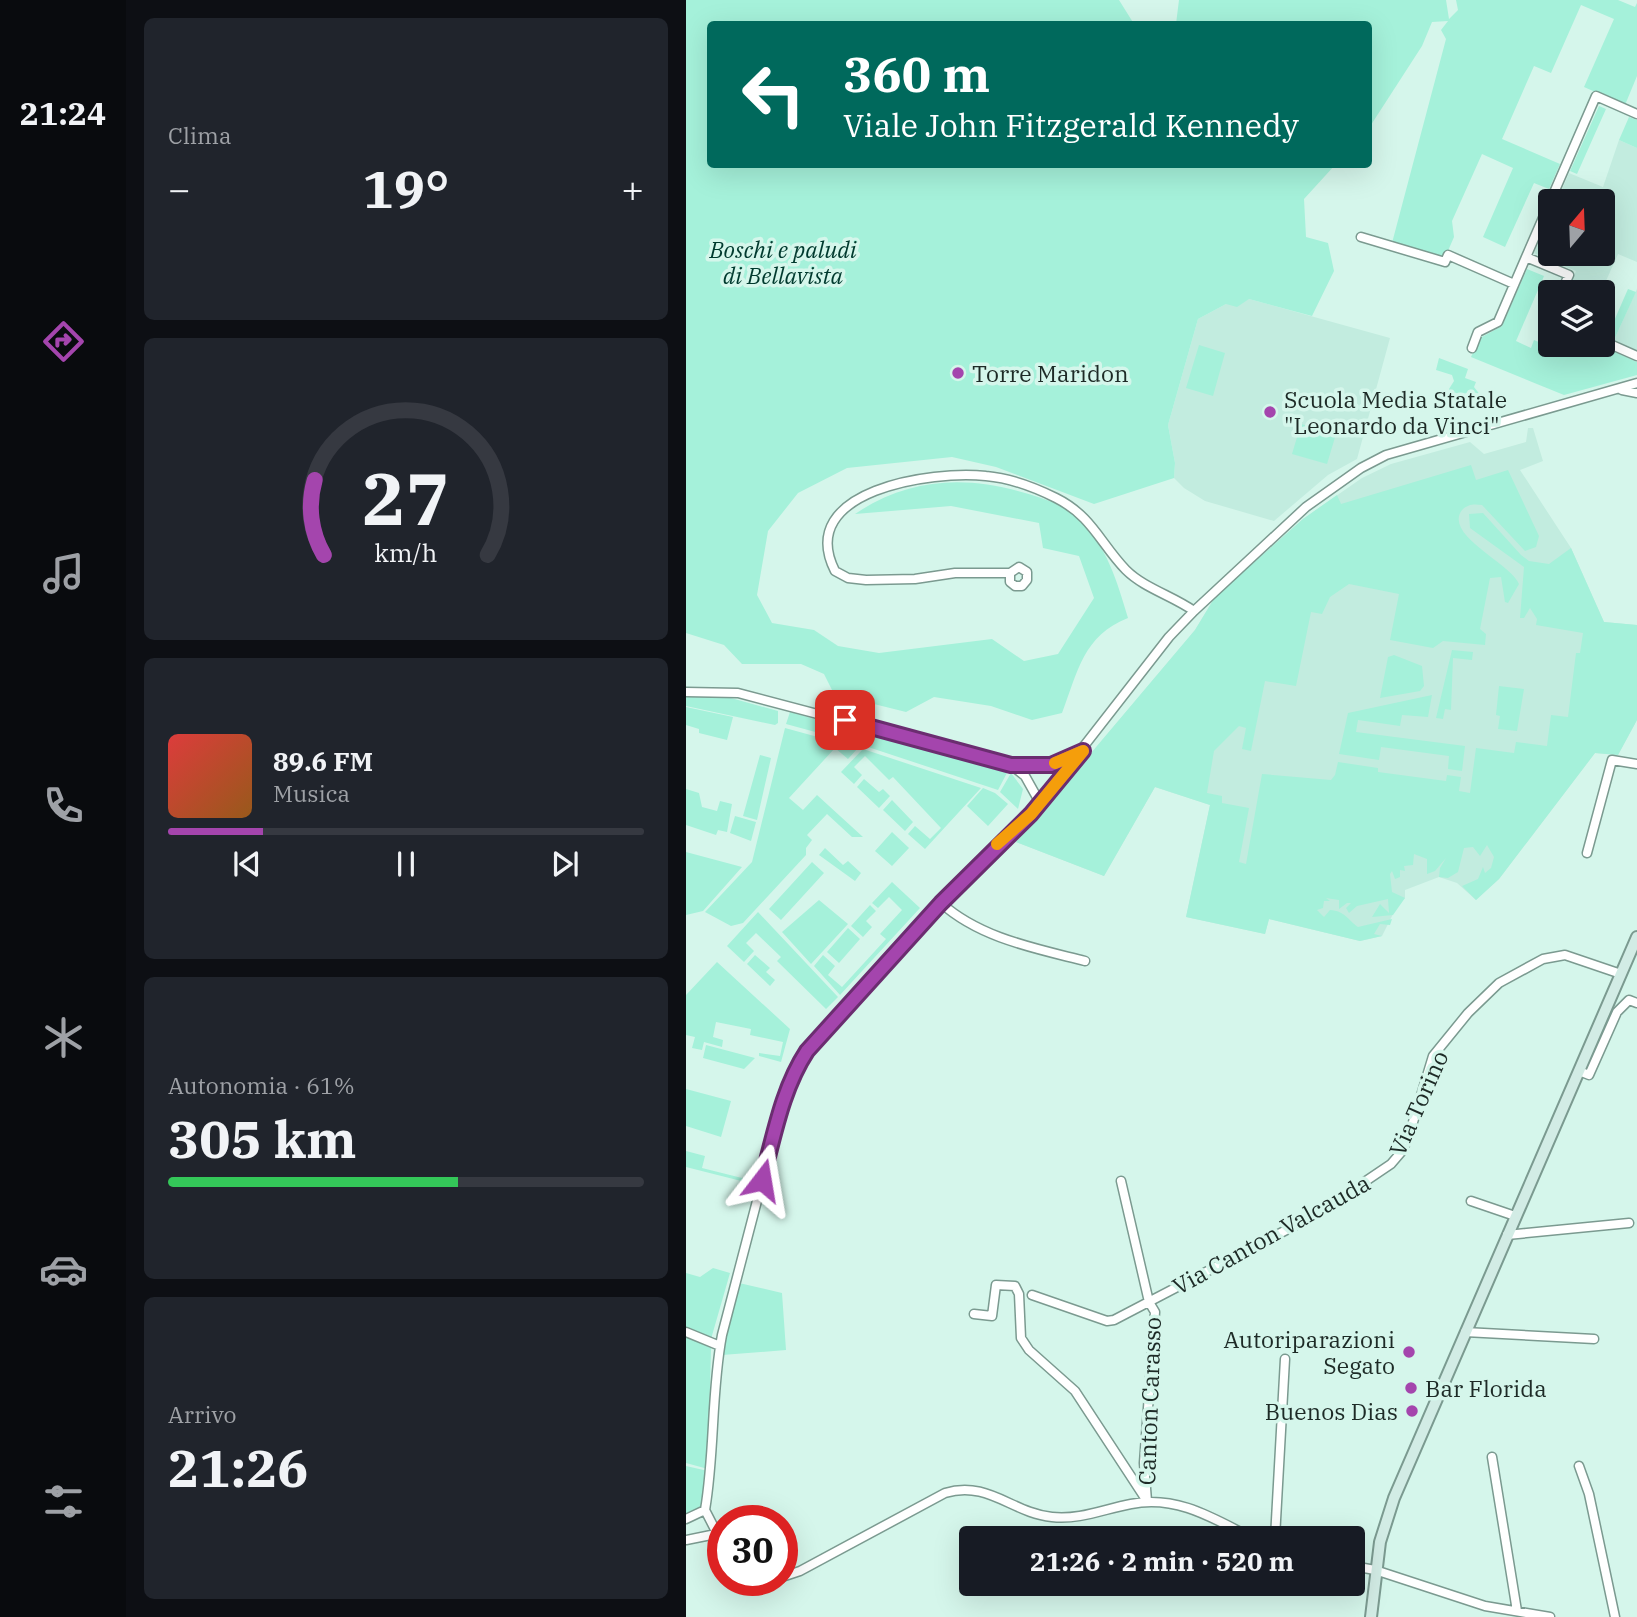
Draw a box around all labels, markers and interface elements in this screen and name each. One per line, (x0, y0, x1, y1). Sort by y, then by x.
text: 360 m (843, 42, 990, 105)
icon: left (728, 49, 819, 140)
text: 21:24 (20, 92, 106, 134)
text: Viale John Fitzgerald Kennedy (843, 104, 1299, 146)
text: Clima (168, 120, 232, 150)
text: 19° (363, 155, 449, 222)
text: − (168, 164, 191, 213)
text: + (621, 164, 644, 213)
north arrow (1538, 189, 1615, 266)
map controls (1538, 189, 1615, 357)
park label: Boschi e paludi di Bellavista (708, 234, 857, 290)
button: layers (1538, 280, 1615, 357)
icon: directions (39, 317, 88, 366)
place label: Torre Maridon (972, 358, 1129, 388)
marker: Torre Maridon (950, 365, 966, 381)
place label: Scuola Media Statale "Leonardo da Vinci" (1284, 384, 1507, 440)
marker: Scuola Media Statale "Leonardo da Vinci" (1262, 404, 1278, 420)
text: 27 (362, 450, 450, 545)
text: km/h (374, 535, 438, 568)
icon: music (39, 549, 88, 598)
pin (815, 690, 875, 750)
icon: arrive (826, 701, 864, 739)
text: 89.6 FM (273, 744, 373, 778)
text: Musica (273, 778, 350, 808)
icon: phone (39, 781, 88, 830)
icon: previous (228, 845, 266, 883)
icon: pause (387, 845, 425, 883)
icon: next (546, 845, 584, 883)
icon: climate (39, 1013, 88, 1062)
street label: Via Torino (1382, 1046, 1454, 1160)
text: Autonomia · 61% (168, 1070, 355, 1100)
text: 305 km (168, 1105, 357, 1172)
position arrow (725, 1143, 799, 1217)
street label: Via Canton Valcauda (1167, 1167, 1375, 1301)
icon: car (39, 1245, 88, 1294)
street label: Canton Carasso (1131, 1316, 1167, 1486)
place label: Autoriparazioni Segato (1223, 1324, 1395, 1380)
marker: Autoriparazioni Segato (1401, 1344, 1417, 1360)
place label: Bar Florida (1425, 1373, 1547, 1403)
marker: Bar Florida (1403, 1380, 1419, 1396)
place label: Buenos Dias (1265, 1396, 1398, 1426)
text: Arrivo (168, 1399, 236, 1429)
marker: Buenos Dias (1404, 1403, 1420, 1419)
text: 21:26 (168, 1434, 309, 1501)
icon: filters (39, 1477, 88, 1526)
speed limit sign: 30 (707, 1505, 798, 1596)
text: 21:26 · 2 min · 520 m (1030, 1544, 1294, 1578)

